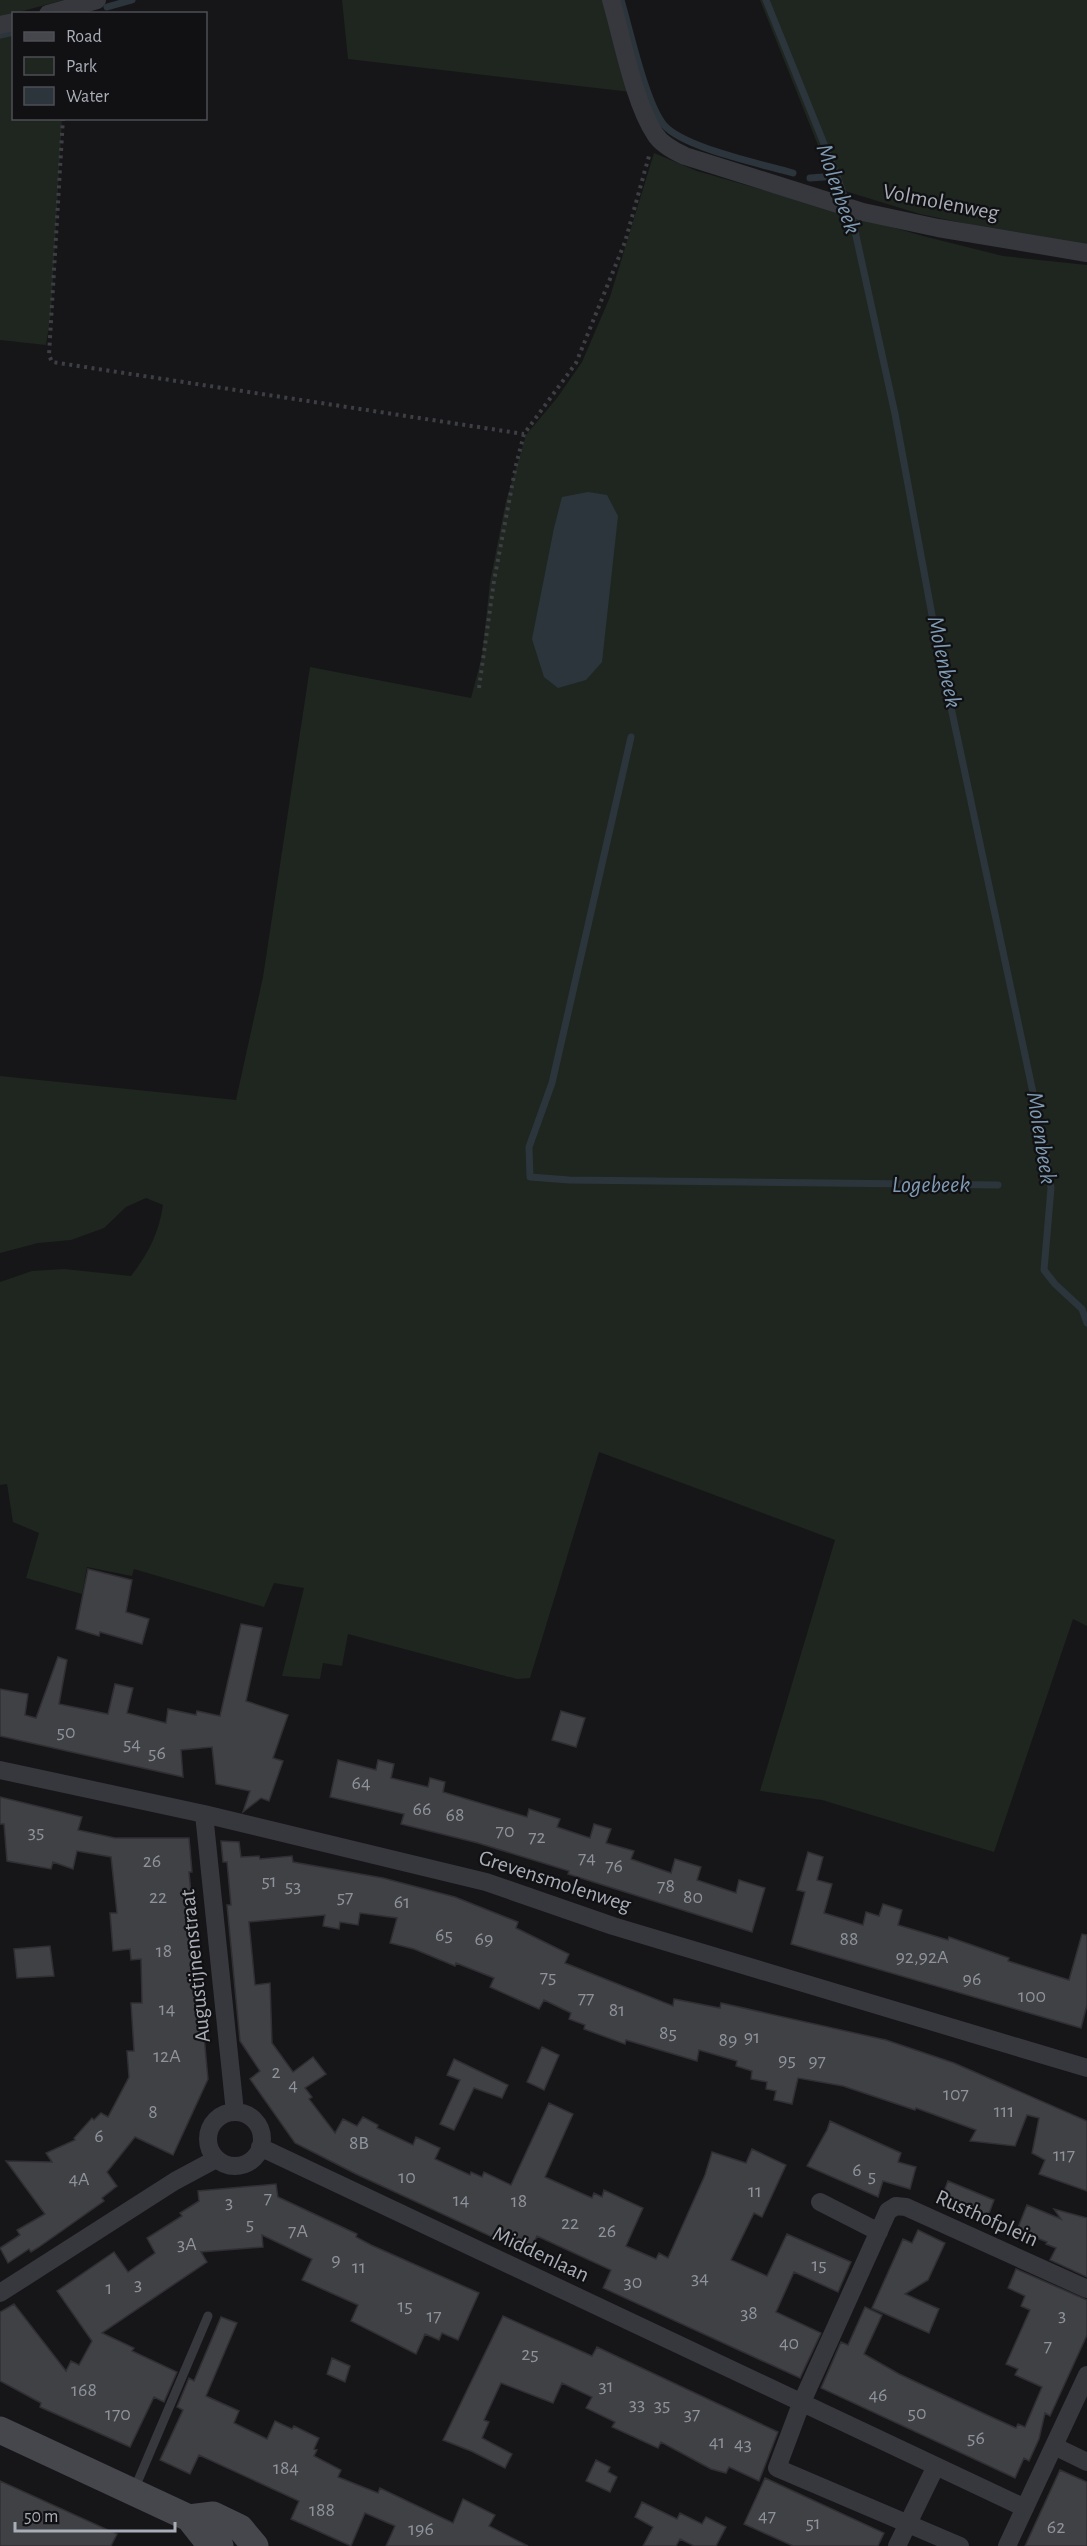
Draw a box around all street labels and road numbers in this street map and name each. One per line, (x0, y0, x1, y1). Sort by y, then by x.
street label: Volmolenweg (881, 180, 1001, 224)
street label: Grevensmolenweg (476, 1846, 634, 1916)
street label: Augustijnenstraat (176, 1888, 214, 2044)
street label: Rusthofplein (932, 2186, 1042, 2250)
street label: Middenlaan (489, 2222, 593, 2286)

